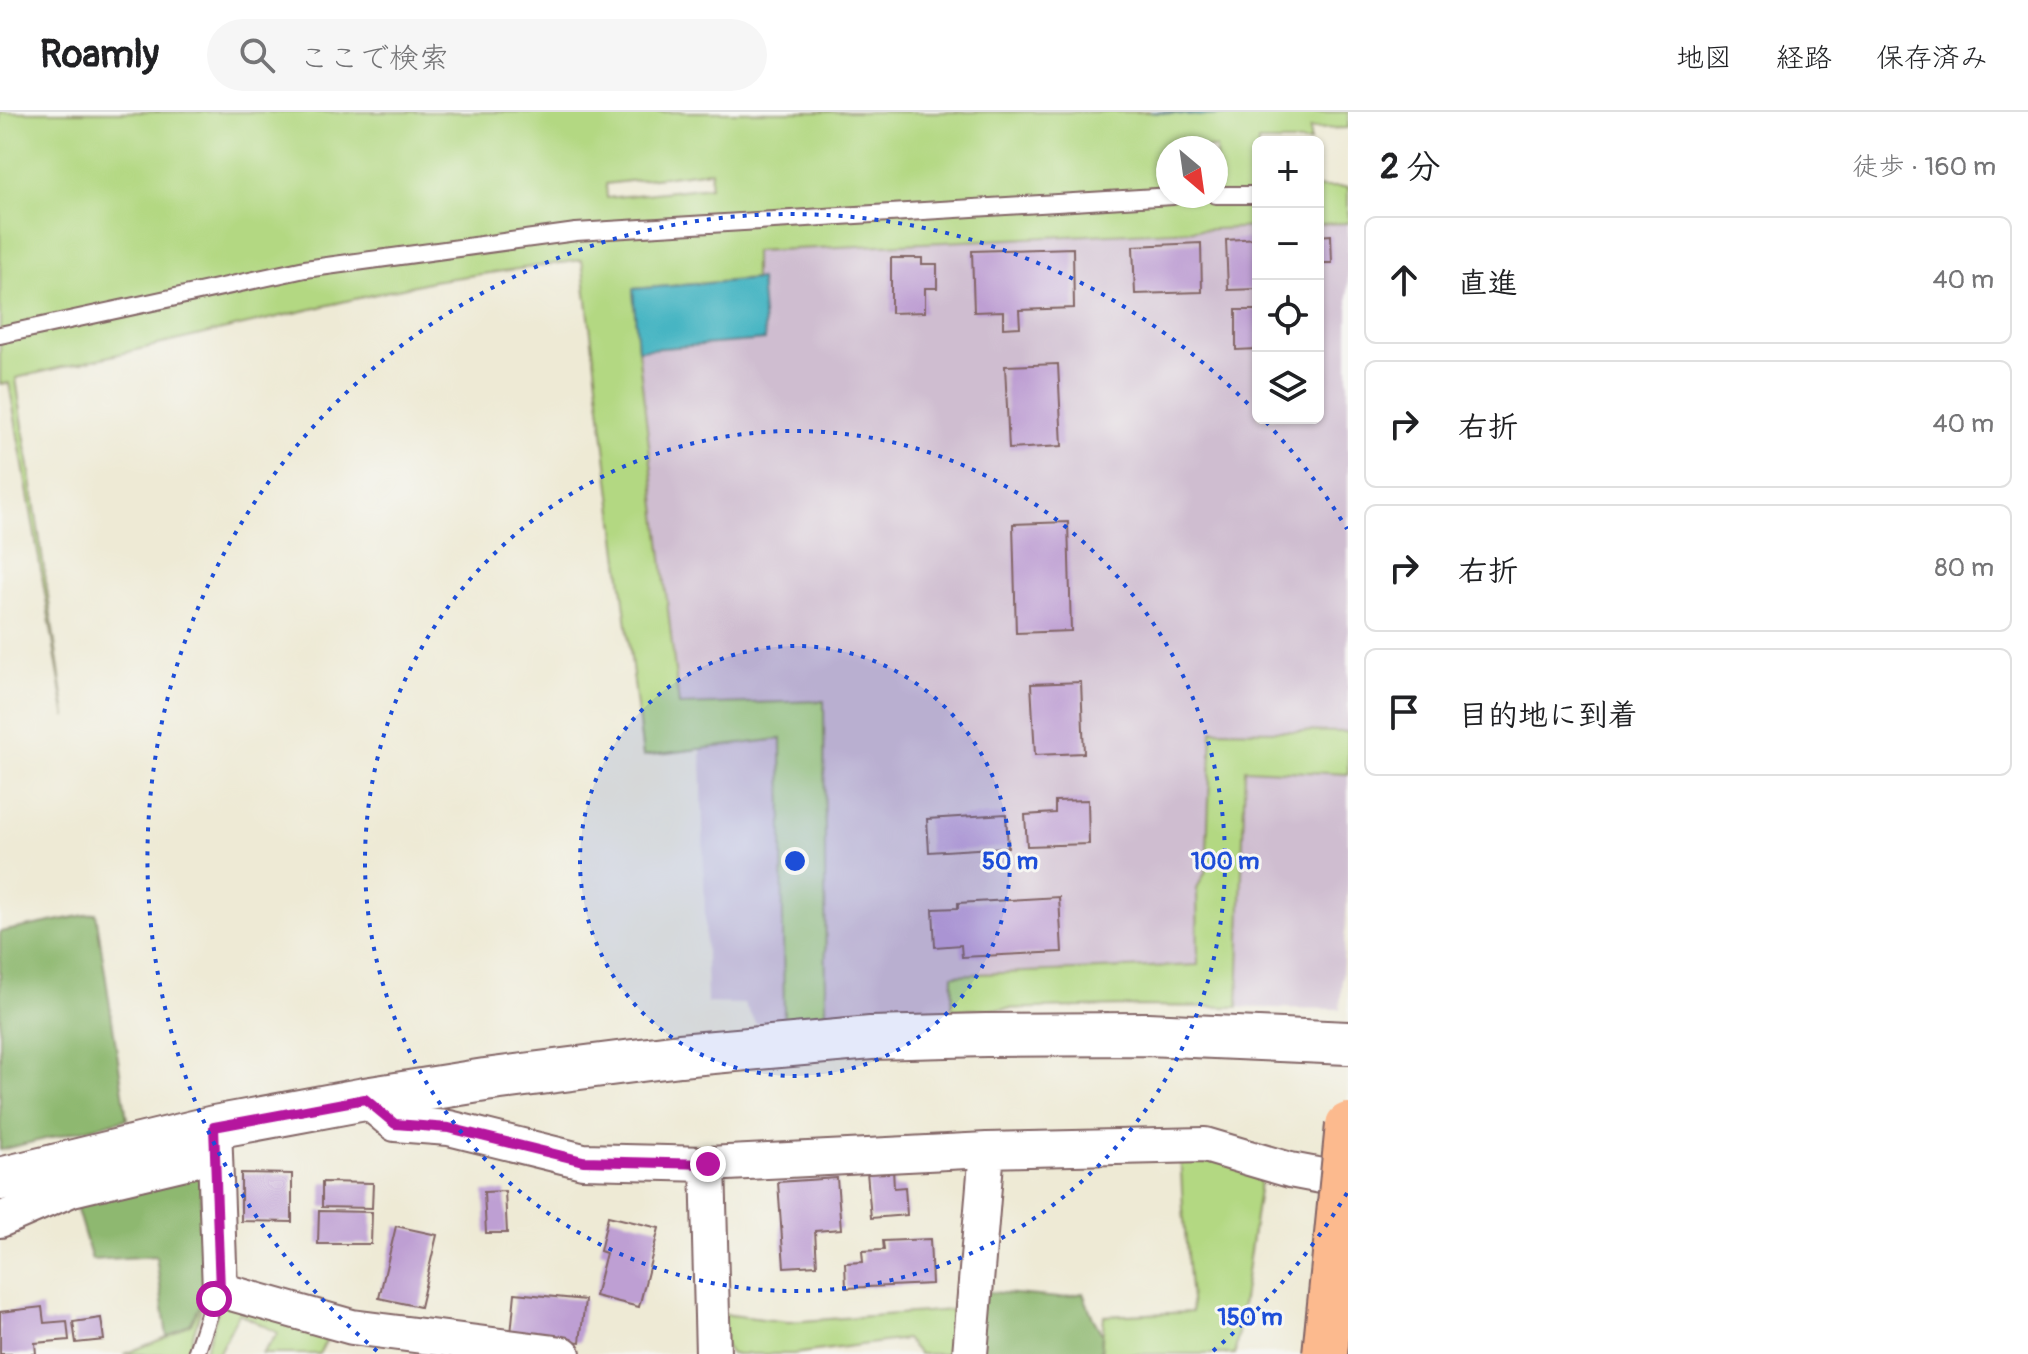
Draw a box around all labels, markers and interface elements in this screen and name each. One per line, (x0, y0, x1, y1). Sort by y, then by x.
search box (207, 19, 767, 91)
text: Roamly (40, 31, 159, 79)
icon: search (235, 33, 279, 77)
text: ここで検索 (299, 40, 449, 77)
text: 地図 (1676, 41, 1732, 76)
text: 経路 (1776, 41, 1832, 76)
text: 保存済み (1876, 41, 1988, 76)
north arrow (1156, 136, 1228, 208)
map controls (1252, 136, 1324, 424)
button: + (1252, 136, 1324, 208)
text: 2 分 (1380, 146, 1440, 189)
text: 徒歩 · 160 m (1853, 151, 1996, 183)
button: − (1252, 208, 1324, 280)
icon: ahead (1382, 258, 1426, 302)
text: 40 m (1932, 264, 1994, 296)
text: 直進 (1458, 265, 1518, 302)
button: locate (1252, 280, 1324, 352)
button: layers (1252, 352, 1324, 424)
icon: right (1382, 402, 1426, 446)
text: 40 m (1932, 408, 1994, 440)
text: 右折 (1458, 409, 1518, 446)
icon: right (1382, 546, 1426, 590)
text: 80 m (1934, 552, 1994, 584)
text: 右折 (1458, 553, 1518, 590)
icon: arrive (1382, 690, 1426, 734)
text: 目的地に到着 (1458, 697, 1638, 734)
centre of rings (781, 847, 809, 875)
text: 50 m (982, 847, 1038, 876)
text: 100 m (1191, 847, 1259, 876)
route end (690, 1146, 726, 1182)
route start (196, 1281, 232, 1317)
text: 150 m (1217, 1303, 1283, 1332)

